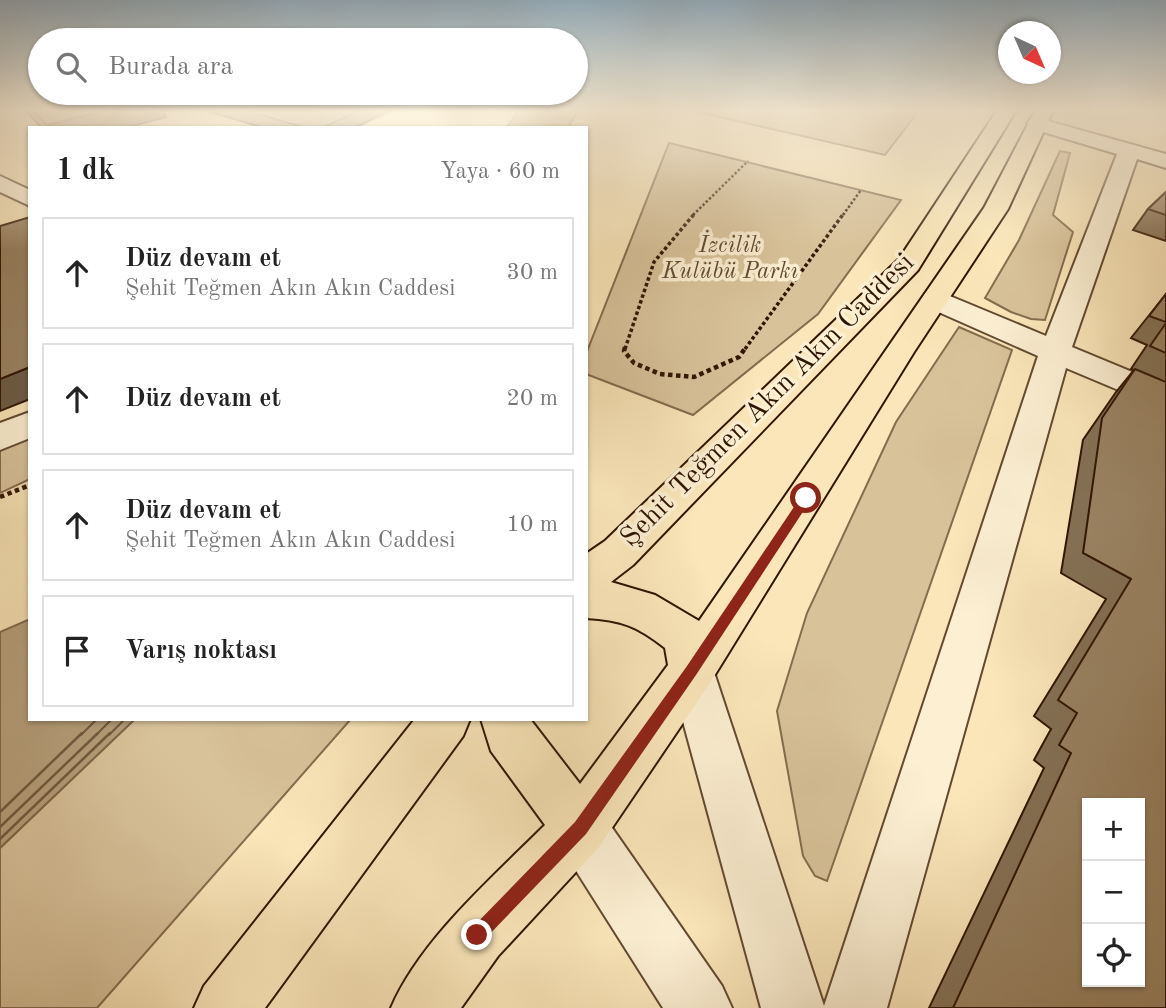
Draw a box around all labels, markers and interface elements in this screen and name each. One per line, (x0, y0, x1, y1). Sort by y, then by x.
north arrow (998, 21, 1061, 84)
search box (28, 28, 588, 105)
icon: search (52, 48, 90, 86)
text: Burada ara (108, 54, 233, 80)
text: 1 dk (56, 156, 115, 186)
text: Yaya · 60 m (440, 160, 560, 183)
park label: İzcilik Kulübü Parkı (661, 230, 798, 283)
text: Düz devam et (125, 246, 281, 272)
street label: Şehit Teğmen Akın Akın Caddesi (616, 249, 920, 553)
icon: ahead (58, 254, 96, 292)
text: 30 m (507, 261, 558, 284)
text: Şehit Teğmen Akın Akın Caddesi (125, 277, 455, 300)
icon: ahead (58, 380, 96, 418)
text: Düz devam et (125, 386, 281, 412)
text: 20 m (507, 387, 558, 410)
route start (790, 482, 821, 513)
text: Düz devam et (125, 498, 281, 524)
icon: ahead (58, 506, 96, 544)
text: 10 m (507, 513, 558, 536)
text: Şehit Teğmen Akın Akın Caddesi (125, 529, 455, 552)
icon: arrive (58, 632, 96, 670)
text: Varış noktası (125, 638, 277, 664)
map controls (1082, 798, 1145, 987)
button: + (1082, 798, 1145, 861)
button: − (1082, 861, 1145, 924)
route end (461, 919, 492, 950)
button: locate (1082, 924, 1145, 987)

